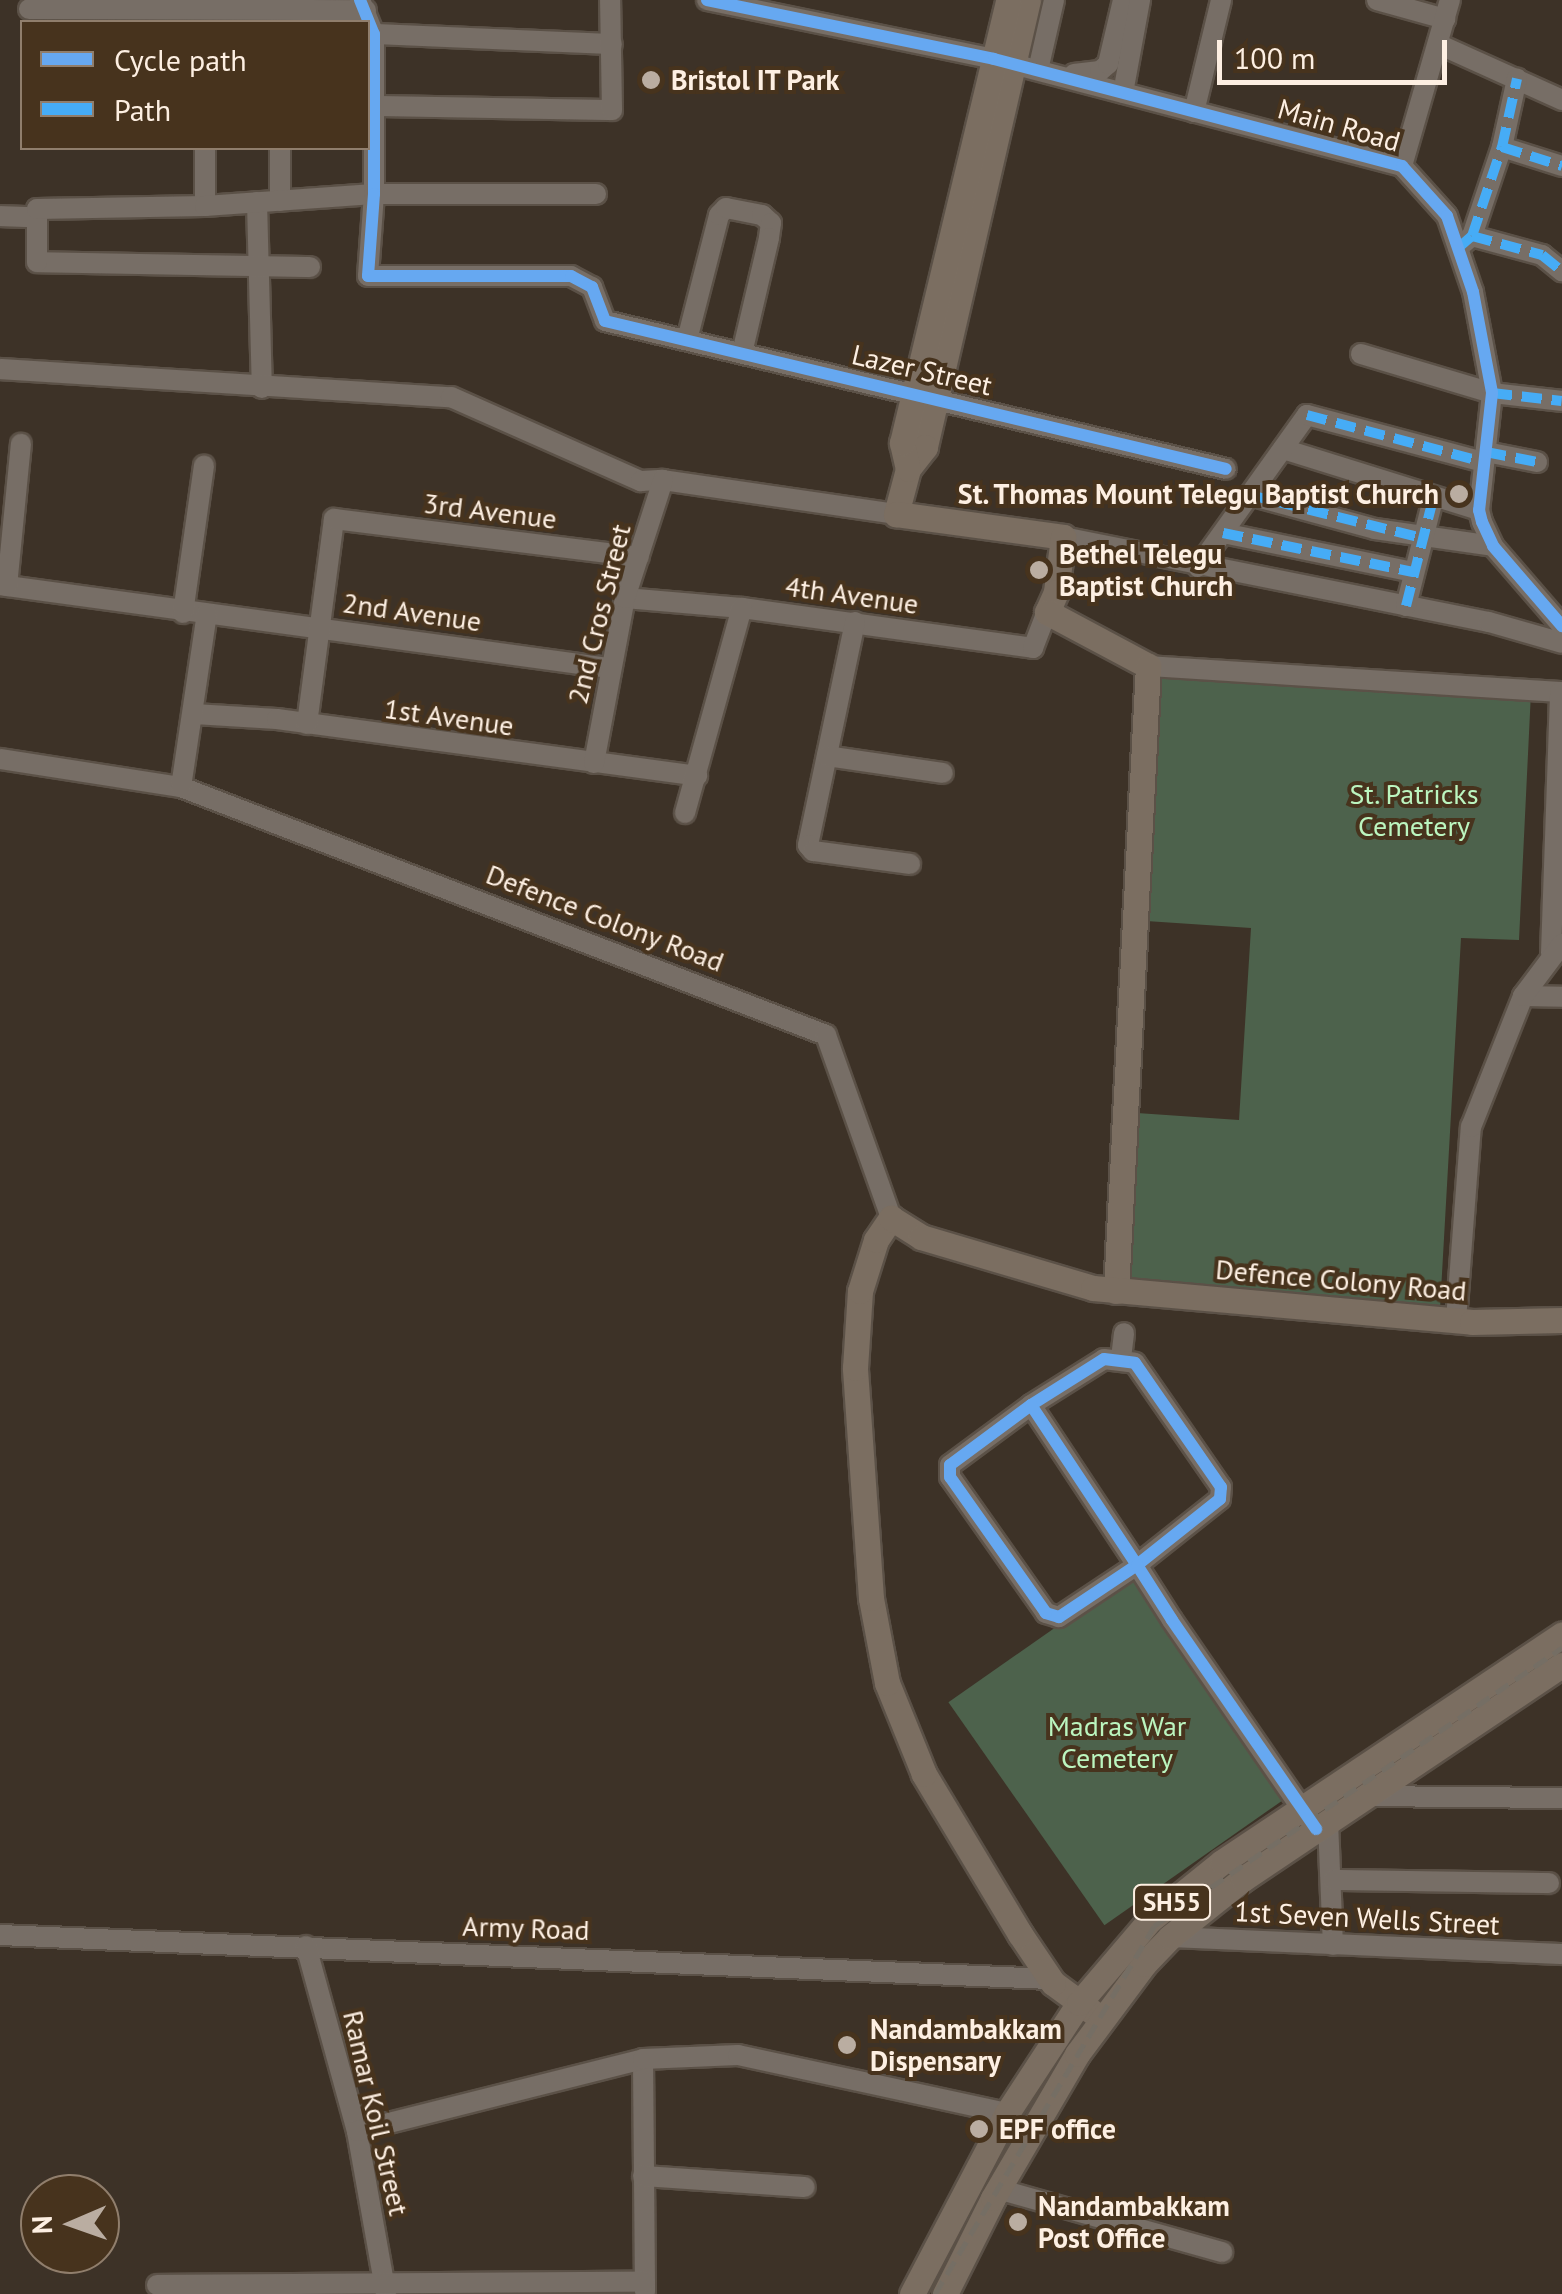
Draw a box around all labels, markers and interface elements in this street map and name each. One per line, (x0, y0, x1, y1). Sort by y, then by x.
legend (20, 20, 370, 150)
scale bar (1222, 20, 1452, 82)
text: 100 m (1234, 38, 1315, 77)
text: Cycle path (114, 40, 247, 79)
place label: Bristol IT Park (671, 63, 840, 97)
marker: Bristol IT Park (640, 69, 662, 91)
text: Path (114, 90, 171, 129)
street label: Main Road (1274, 92, 1404, 158)
street label: Lazer Street (849, 338, 995, 402)
place label: St. Thomas Mount Telegu Baptist Church (954, 477, 1439, 511)
marker: St. Thomas Mount Telegu Baptist Church (1448, 483, 1470, 505)
street label: 3rd Avenue (421, 486, 559, 536)
street label: 2nd Cros Street (560, 521, 638, 707)
place label: Bethel Telegu Baptist Church (1059, 537, 1234, 603)
marker: Bethel Telegu Baptist Church (1028, 559, 1050, 581)
street label: 4th Avenue (783, 569, 921, 621)
street label: 2nd Avenue (340, 586, 484, 638)
street label: 1st Avenue (382, 691, 516, 743)
park label: St. Patricks Cemetery (1348, 777, 1480, 843)
street label: Defence Colony Road (481, 857, 729, 979)
street label: Defence Colony Road (1214, 1252, 1468, 1308)
park label: Madras War Cemetery (1047, 1709, 1187, 1775)
road number: SH55 (1132, 1882, 1212, 1922)
street label: 1st Seven Wells Street (1233, 1894, 1501, 1942)
street label: Army Road (461, 1909, 591, 1947)
street label: Ramar Koil Street (336, 2007, 416, 2219)
place label: Nandambakkam Dispensary (870, 2012, 1062, 2078)
marker: Nandambakkam Dispensary (834, 2032, 860, 2058)
place label: EPF office (999, 2112, 1116, 2146)
marker: EPF office (968, 2118, 990, 2140)
north arrow (20, 2174, 120, 2274)
place label: Nandambakkam Post Office (1038, 2189, 1230, 2255)
marker: Nandambakkam Post Office (1007, 2211, 1029, 2233)
text: N (23, 2215, 60, 2235)

